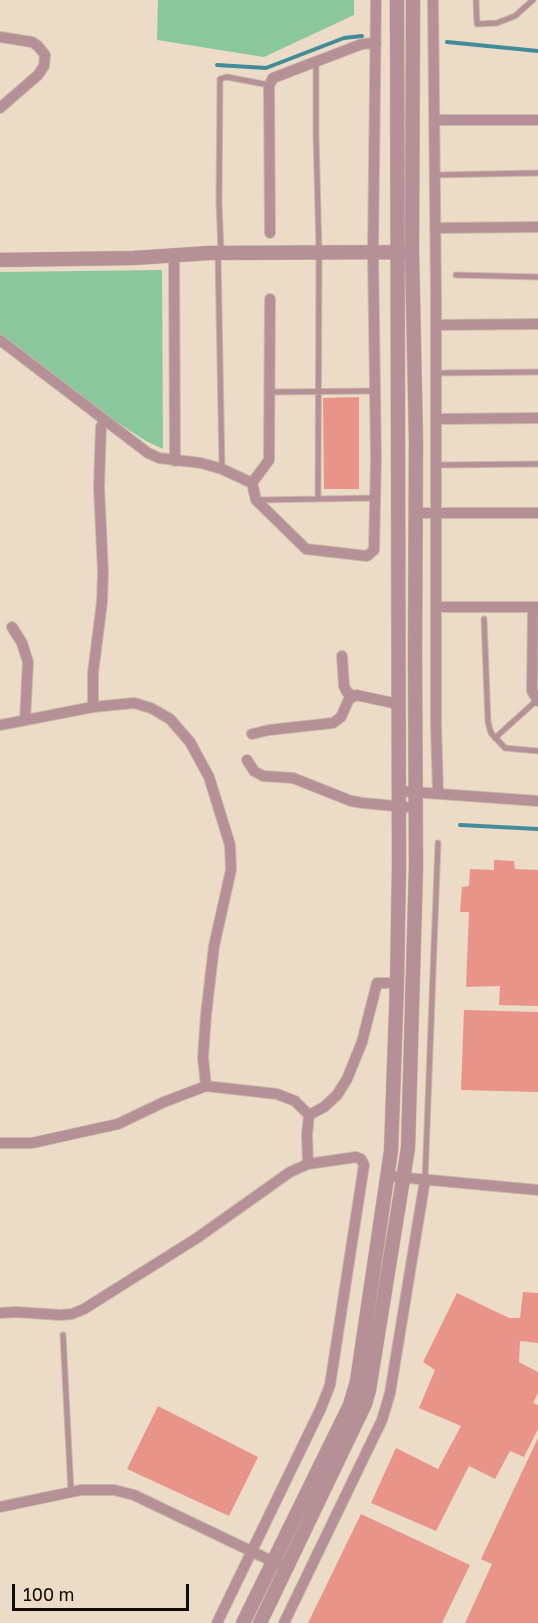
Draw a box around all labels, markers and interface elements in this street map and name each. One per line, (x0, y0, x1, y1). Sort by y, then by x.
scale bar (15, 1572, 192, 1610)
text: 100 m (23, 1583, 74, 1605)

